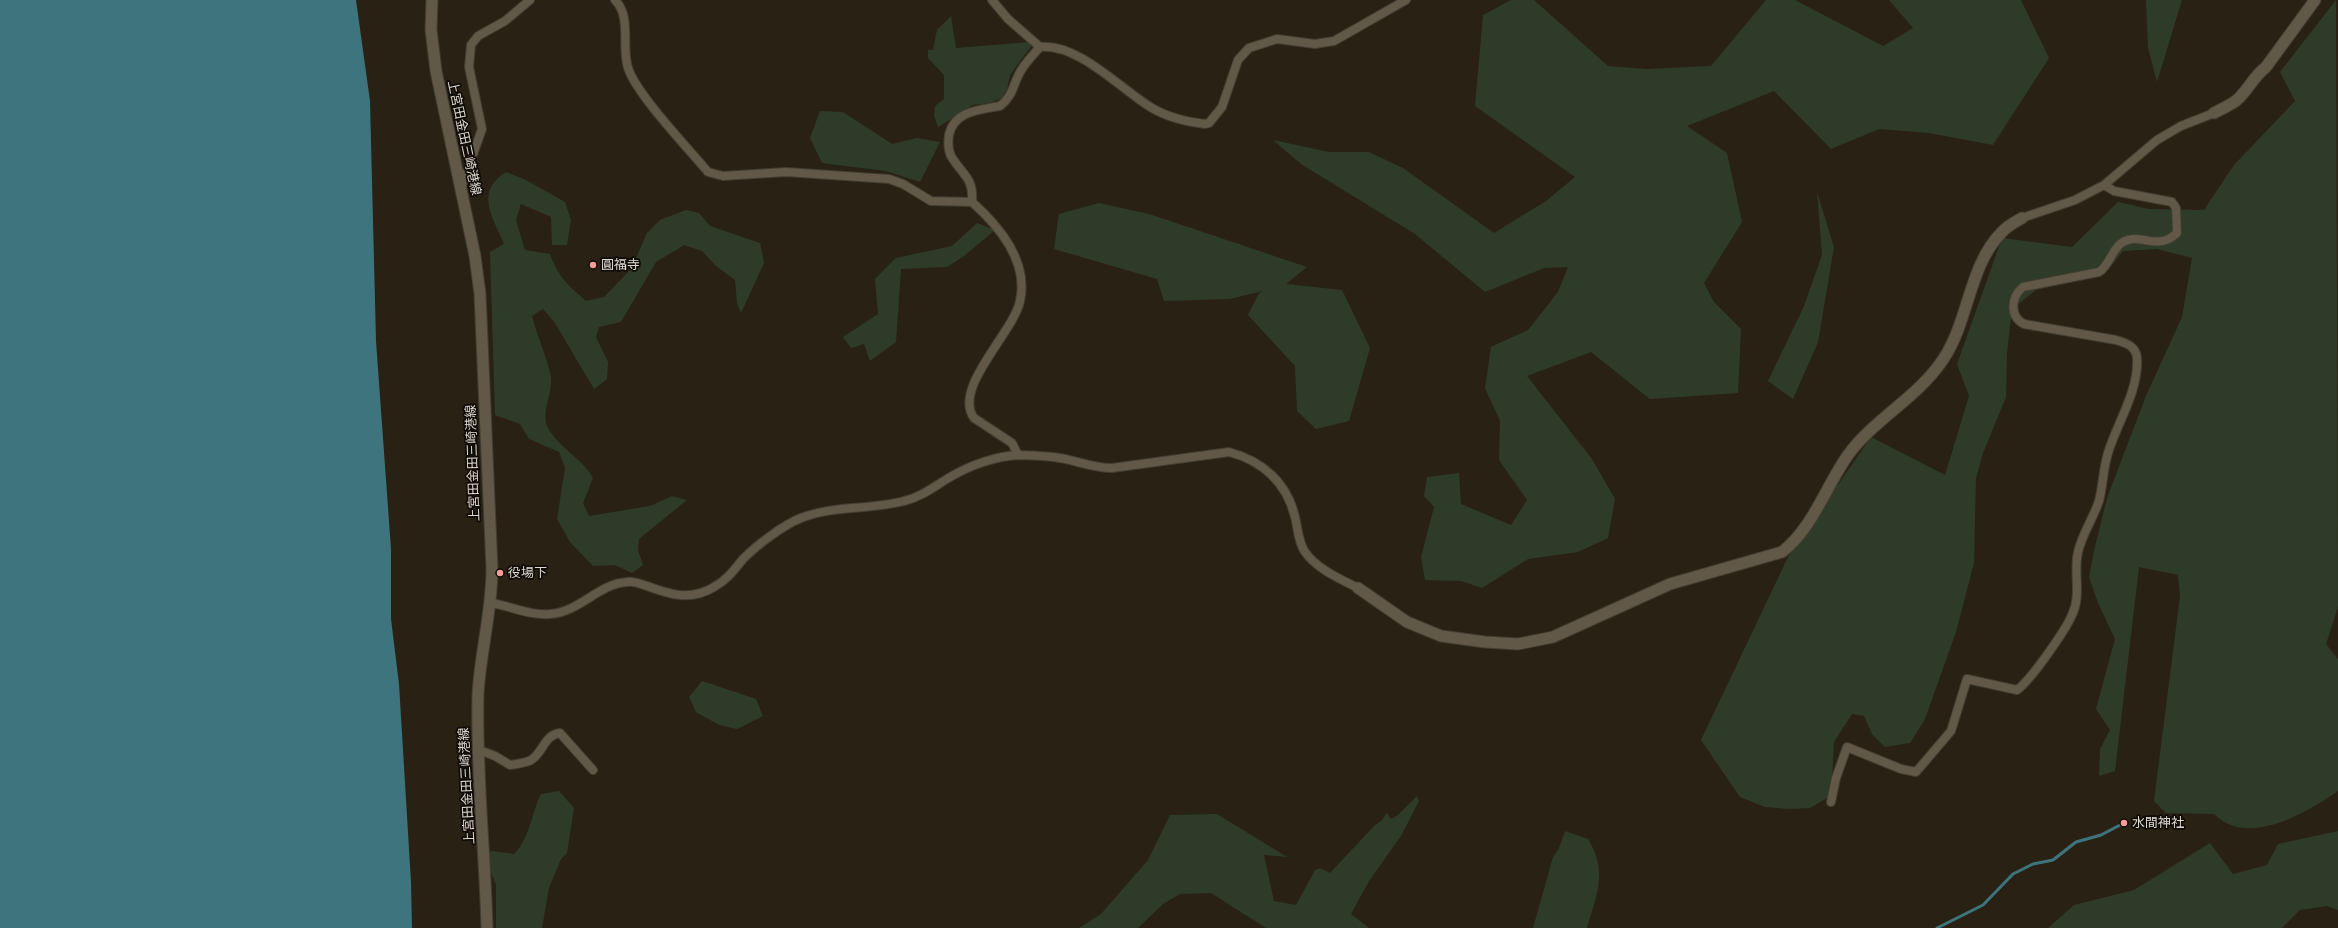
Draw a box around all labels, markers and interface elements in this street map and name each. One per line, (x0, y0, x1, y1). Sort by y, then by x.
street label: 上宮田金田三崎港線 (444, 79, 484, 197)
place label: 圓福寺 (601, 257, 640, 273)
marker: 圓福寺 (588, 260, 598, 270)
street label: 上宮田金田三崎港線 (463, 404, 483, 522)
place label: 役場下 (508, 565, 547, 581)
marker: 役場下 (495, 568, 505, 578)
street label: 上宮田金田三崎港線 (456, 727, 478, 845)
place label: 水間神社 (2132, 815, 2184, 831)
marker: 水間神社 (2119, 818, 2129, 828)

